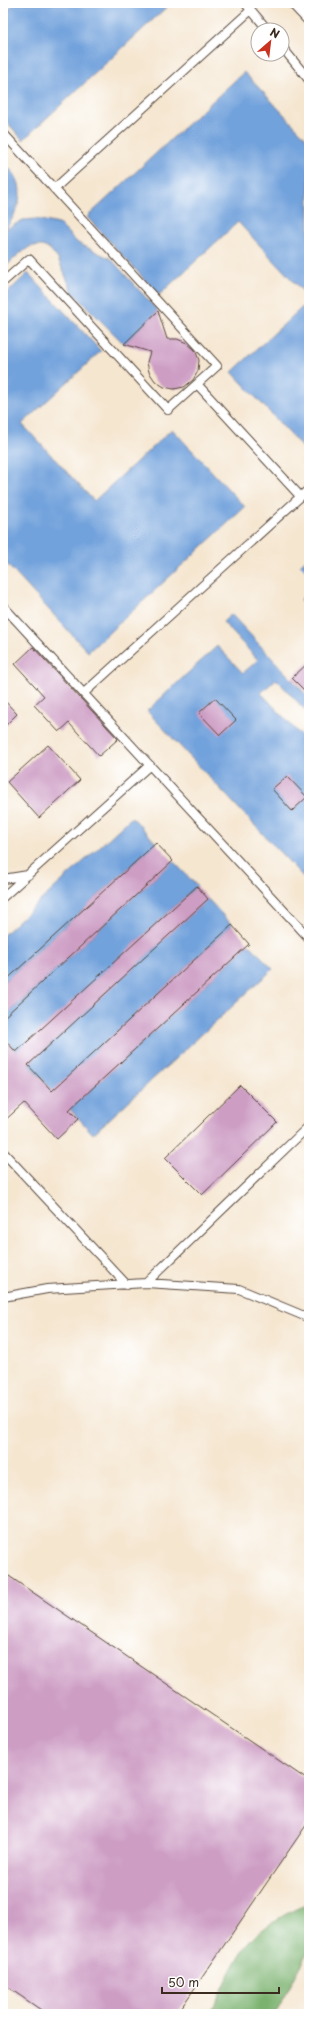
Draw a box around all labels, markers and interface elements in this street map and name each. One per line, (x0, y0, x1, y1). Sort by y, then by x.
north arrow (250, 22, 290, 62)
text: N (267, 23, 283, 42)
scale bar (162, 1969, 279, 1995)
text: 50 m (168, 1973, 199, 1991)

